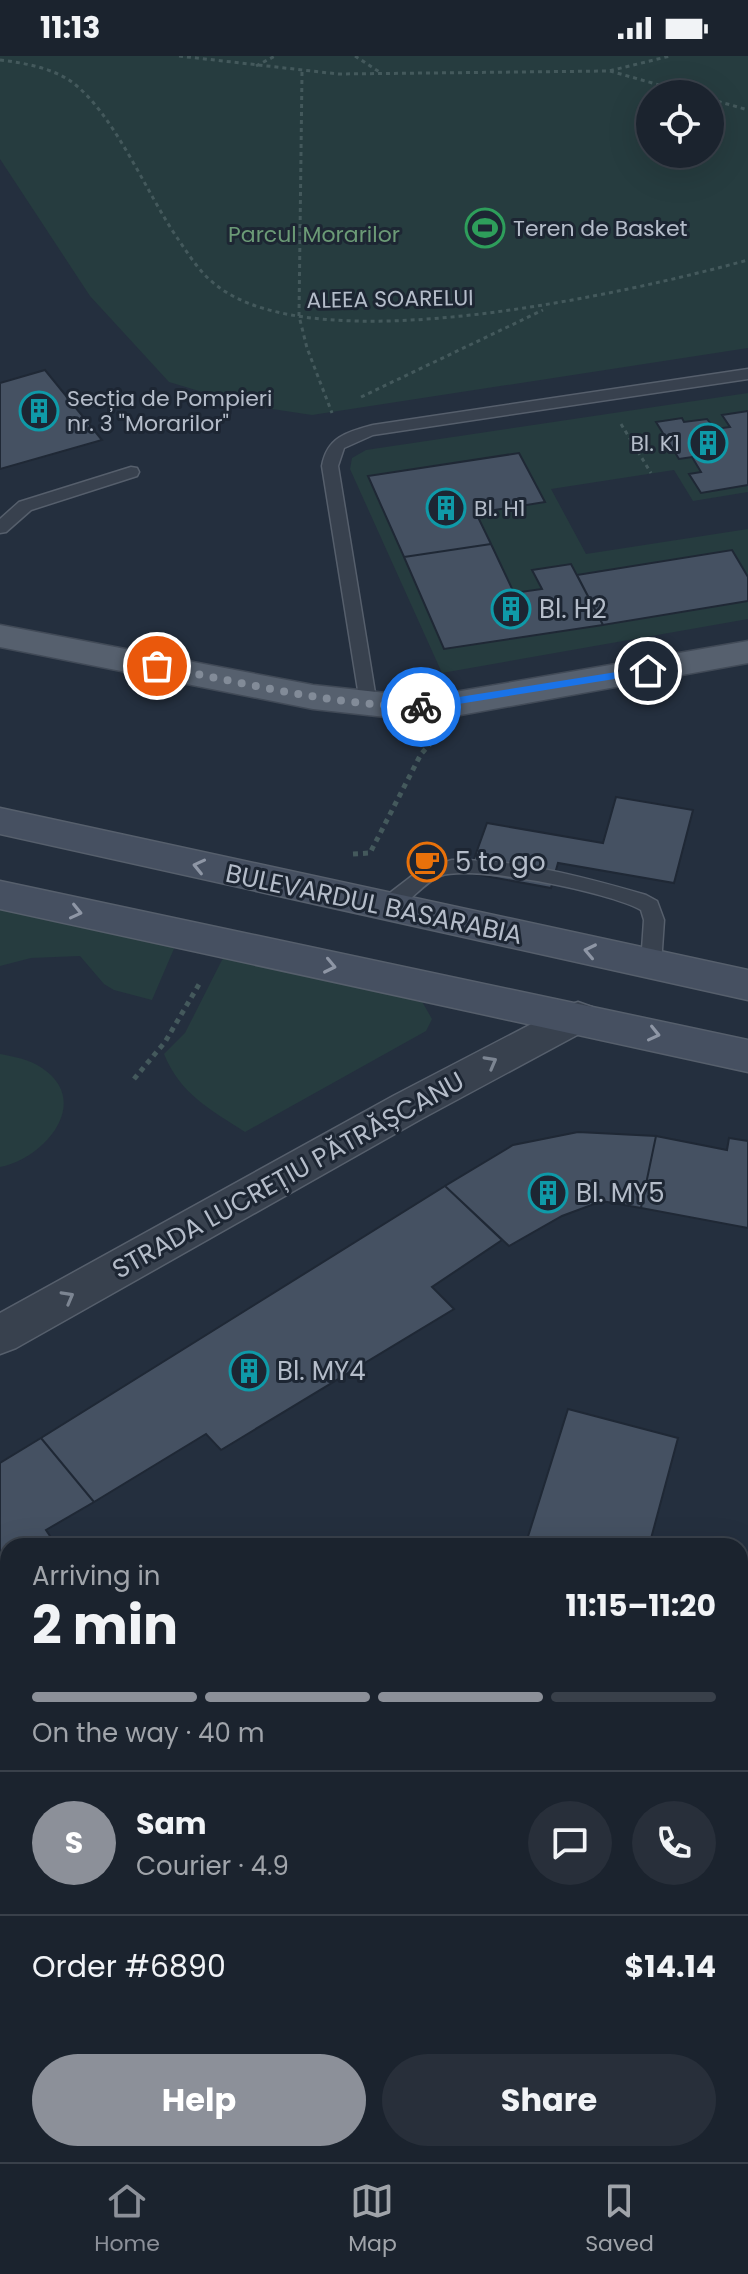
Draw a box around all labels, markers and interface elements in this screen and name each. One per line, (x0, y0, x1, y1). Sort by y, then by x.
text: 11:13 (40, 6, 101, 49)
map controls (636, 80, 724, 168)
button: locate (636, 80, 724, 168)
sports icon: Teren de Basket (464, 207, 506, 249)
place label: Teren de Basket (513, 213, 688, 244)
park label: Parcul Morarilor (228, 219, 400, 250)
street label: ALEEA SOARELUI (306, 282, 474, 316)
place label: Secția de Pompieri nr. 3 "Morarilor" (67, 383, 272, 439)
building icon: Secția de Pompieri nr. 3 "Morarilor" (18, 390, 60, 432)
building icon: Bl. K1 (687, 422, 729, 464)
place label: Bl. K1 (630, 428, 680, 459)
building icon: Bl. H1 (425, 487, 467, 529)
place label: Bl. H1 (474, 493, 526, 524)
building icon: Bl. H2 (490, 588, 532, 630)
place label: Bl. H2 (539, 591, 607, 627)
pin (123, 632, 191, 700)
pin (614, 637, 682, 705)
icon: bag (135, 644, 179, 688)
icon: home (626, 649, 670, 693)
courier (381, 667, 461, 747)
icon: bike (399, 685, 443, 729)
cafe icon: 5 to go (406, 841, 448, 883)
place label: 5 to go (455, 844, 546, 880)
street label: BULEVARDUL BASARABIA (222, 855, 526, 953)
one-way arrow (192, 858, 206, 875)
one-way arrow (69, 903, 82, 920)
one-way arrow (583, 943, 597, 960)
one-way arrow (324, 957, 337, 974)
one-way arrow (646, 1025, 660, 1042)
one-way arrow (483, 1057, 497, 1072)
street label: STRADA LUCREȚIU PĂTRĂȘCANU (106, 1063, 470, 1287)
building icon: Bl. MY5 (527, 1172, 569, 1214)
place label: Bl. MY5 (576, 1175, 665, 1211)
one-way arrow (59, 1291, 74, 1307)
building icon: Bl. MY4 (228, 1350, 270, 1392)
place label: Bl. MY4 (277, 1353, 366, 1389)
text: Arriving in (32, 1558, 161, 1594)
text: 11:15–11:20 (566, 1584, 716, 1627)
text: 2 min (32, 1589, 178, 1662)
text: On the way · 40 m (32, 1715, 265, 1751)
button: chat (528, 1801, 612, 1885)
button: phone (632, 1801, 716, 1885)
text: Sam (136, 1802, 207, 1845)
text: S (65, 1821, 83, 1864)
text: Courier · 4.9 (136, 1848, 289, 1884)
text: Order #6890 (32, 1945, 226, 1988)
text: $14.14 (625, 1945, 716, 1988)
button: Help (32, 2054, 366, 2146)
button: Share (382, 2054, 716, 2146)
tab: Home (94, 2179, 160, 2260)
tab: Map (348, 2179, 397, 2260)
tab: Saved (585, 2179, 654, 2260)

